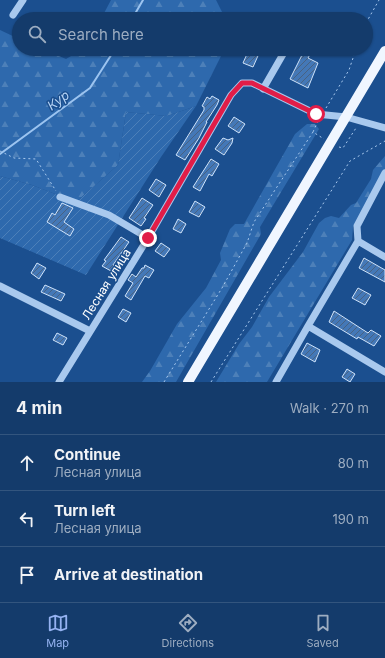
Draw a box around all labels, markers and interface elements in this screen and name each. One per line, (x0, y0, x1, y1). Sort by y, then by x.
search box (12, 12, 373, 56)
icon: search (26, 23, 48, 45)
text: Search here (58, 25, 144, 44)
water label: Кур (44, 87, 72, 113)
route start (307, 105, 325, 123)
route end (139, 229, 157, 247)
street label: Лесная улица (78, 246, 134, 322)
text: 4 min (16, 398, 62, 418)
text: Walk · 270 m (290, 400, 369, 416)
text: Continue (54, 445, 121, 464)
icon: ahead (16, 452, 38, 474)
text: 80 m (338, 455, 369, 471)
text: Лесная улица (54, 464, 142, 480)
text: Turn left (54, 501, 115, 520)
icon: left (16, 508, 38, 530)
text: 190 m (332, 511, 369, 527)
text: Лесная улица (54, 520, 142, 536)
icon: arrive (16, 564, 38, 586)
text: Arrive at destination (54, 565, 203, 584)
tab: Map (46, 612, 69, 650)
tab: Directions (162, 612, 214, 650)
tab: Saved (307, 612, 339, 650)

